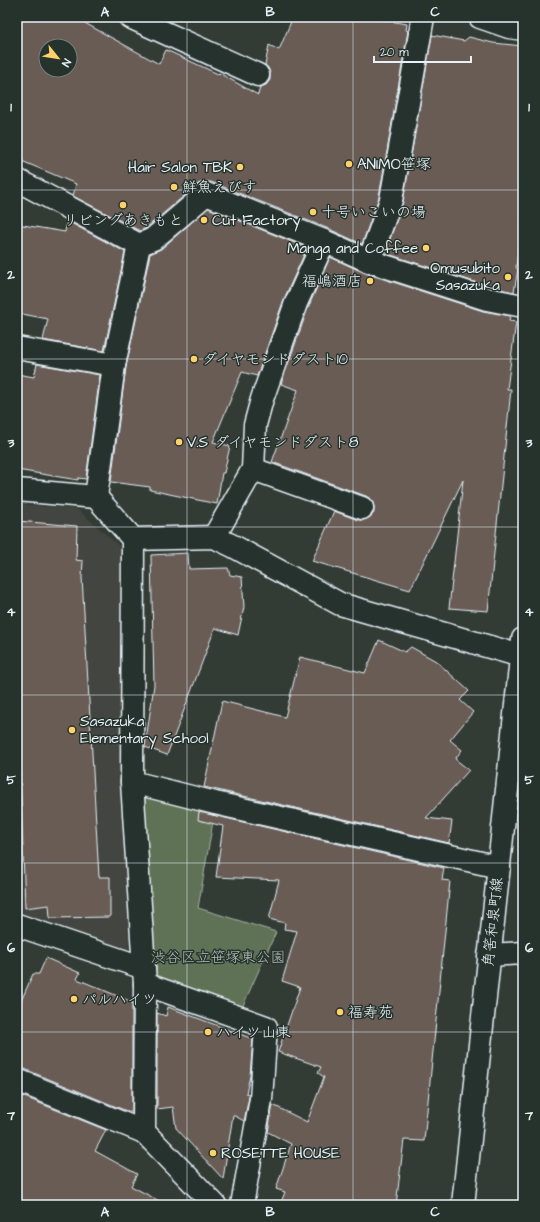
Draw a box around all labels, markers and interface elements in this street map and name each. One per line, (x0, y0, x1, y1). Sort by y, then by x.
text: A (101, 3, 110, 21)
text: B (265, 3, 275, 21)
text: C (430, 3, 440, 21)
north arrow (38, 38, 78, 78)
scale bar (374, 38, 471, 64)
text: 20 m (380, 44, 409, 61)
text: N (58, 56, 74, 70)
text: 1 (10, 98, 12, 116)
text: 1 (528, 98, 530, 116)
place label: ANIMO笹塚 (357, 154, 431, 175)
place label: Hair Salon TBK (128, 157, 232, 178)
marker: ANIMO笹塚 (344, 159, 354, 169)
marker: Hair Salon TBK (235, 162, 245, 172)
place label: 鮮魚えびす (182, 177, 257, 198)
marker: 鮮魚えびす (169, 182, 179, 192)
marker: リビングあきもと (118, 200, 128, 210)
place label: 十号いこいの場 (321, 202, 426, 223)
marker: 十号いこいの場 (308, 207, 318, 217)
place label: リビングあきもと (63, 210, 183, 231)
place label: Cut Factory (212, 210, 301, 232)
marker: Cut Factory (199, 215, 209, 225)
place label: Manga and Coffee (287, 238, 418, 260)
marker: Manga and Coffee (421, 243, 431, 253)
place label: Omusubito Sasazuka (430, 258, 501, 296)
text: 2 (6, 266, 15, 284)
text: 2 (524, 266, 533, 284)
place label: 福嶋酒店 (302, 271, 362, 292)
marker: Omusubito Sasazuka (503, 272, 513, 282)
marker: 福嶋酒店 (365, 276, 375, 286)
place label: ダイヤモンドダスト10 (202, 349, 349, 370)
marker: ダイヤモンドダスト10 (189, 354, 199, 364)
place label: V.S ダイヤモンドダスト8 (187, 432, 359, 453)
text: 3 (7, 434, 15, 452)
text: 3 (525, 434, 533, 452)
marker: V.S ダイヤモンドダスト8 (174, 437, 184, 447)
text: 4 (7, 603, 16, 621)
text: 4 (525, 603, 534, 621)
place label: Sasazuka Elementary School (80, 711, 209, 750)
marker: Sasazuka Elementary School (67, 725, 77, 735)
text: 5 (6, 771, 16, 789)
text: 5 (524, 771, 534, 789)
street label: 角筈和泉町線 (478, 876, 508, 968)
text: 6 (7, 939, 16, 957)
text: 6 (525, 939, 534, 957)
park label: 渋谷区立笹塚東公園 (150, 947, 286, 968)
place label: パルハイツ (82, 989, 157, 1010)
marker: パルハイツ (69, 994, 79, 1004)
place label: 福寿苑 (348, 1002, 393, 1023)
marker: 福寿苑 (335, 1007, 345, 1017)
place label: ハイツ山東 (216, 1022, 291, 1043)
marker: ハイツ山東 (203, 1027, 213, 1037)
text: 7 (6, 1107, 16, 1125)
text: 7 (524, 1107, 534, 1125)
place label: ROSETTE HOUSE (221, 1143, 340, 1164)
marker: ROSETTE HOUSE (208, 1148, 218, 1158)
text: A (101, 1203, 110, 1221)
text: B (265, 1203, 275, 1221)
text: C (430, 1203, 440, 1221)

